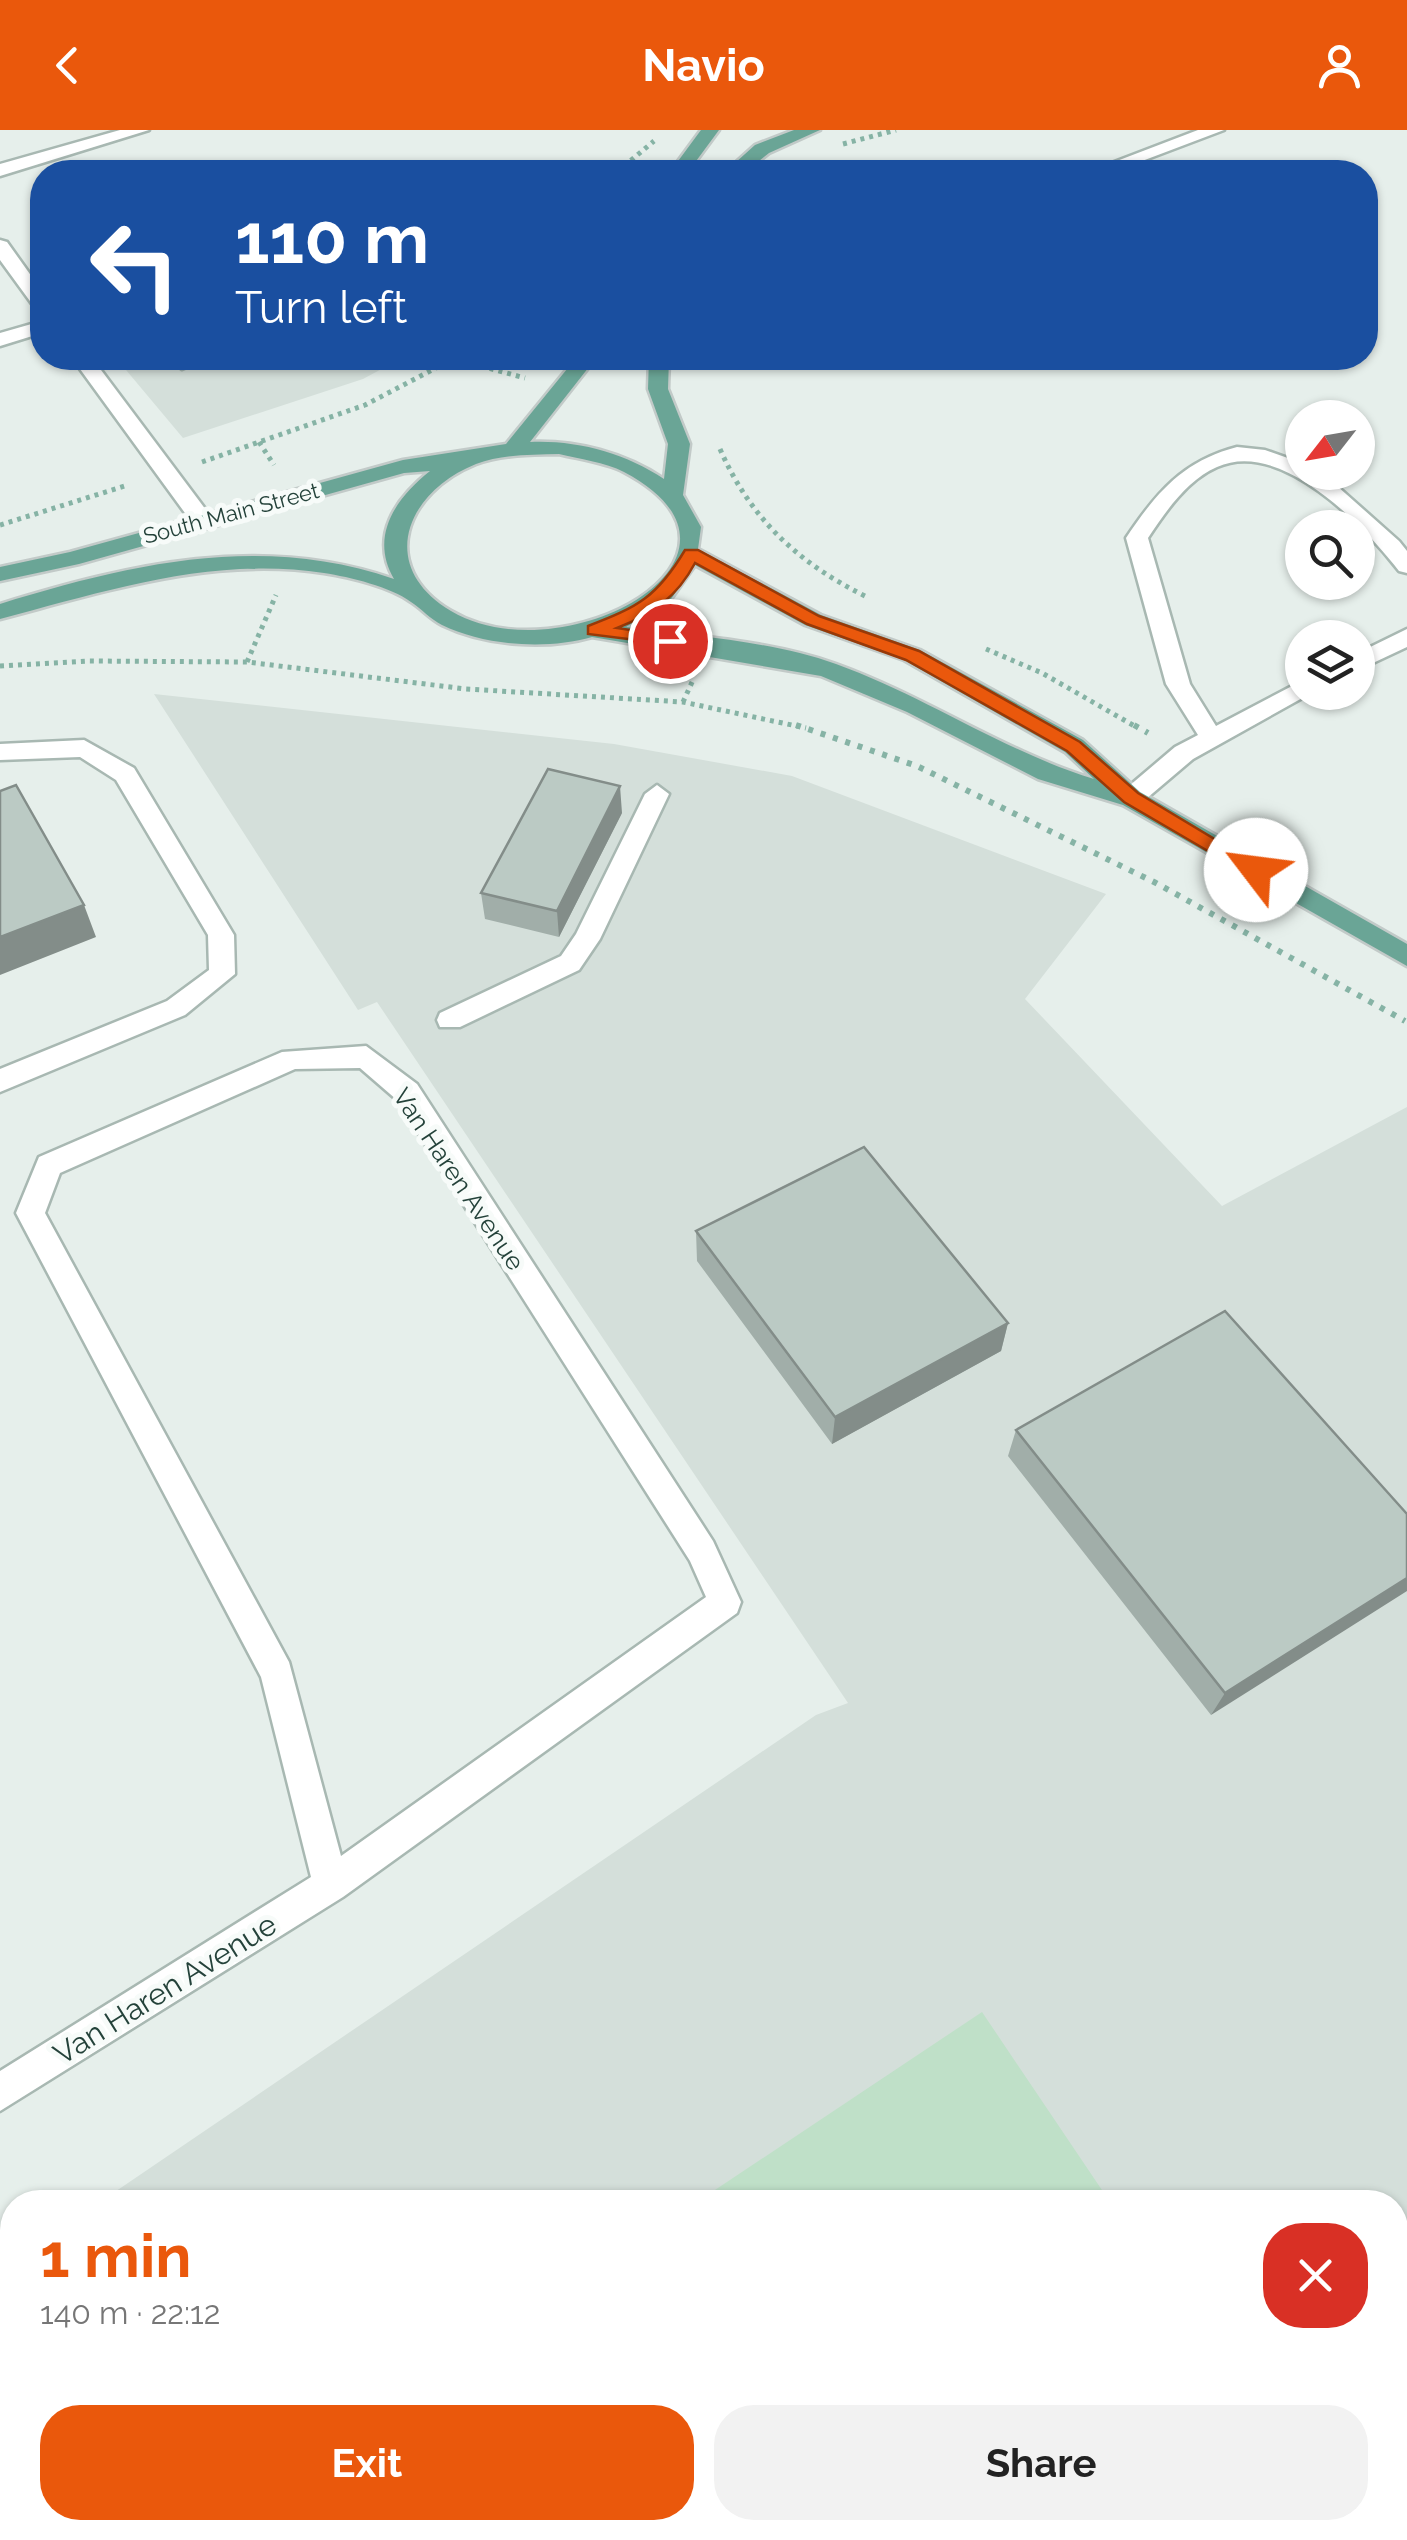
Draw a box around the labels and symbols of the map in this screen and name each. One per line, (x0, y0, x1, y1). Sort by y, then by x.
north arrow (1285, 400, 1375, 490)
street label: South Main Street (140, 477, 322, 549)
pin (628, 599, 713, 684)
position arrow (1204, 818, 1308, 922)
street label: Van Haren Avenue (387, 1082, 531, 1276)
street label: Van Haren Avenue (47, 1906, 283, 2072)

